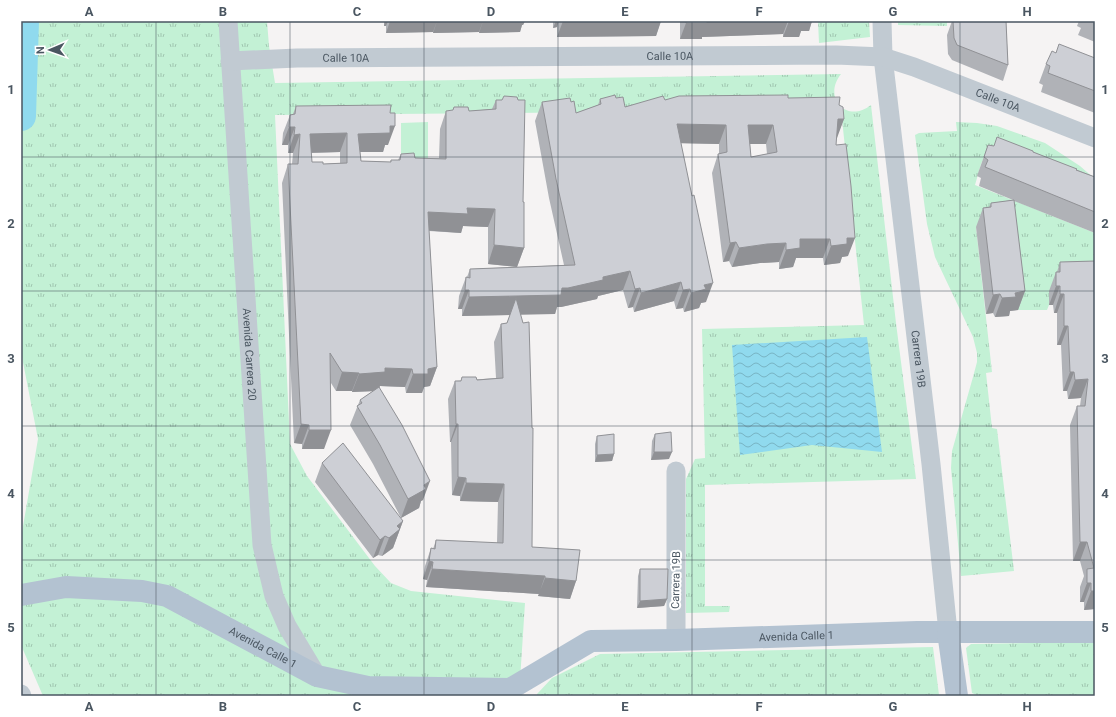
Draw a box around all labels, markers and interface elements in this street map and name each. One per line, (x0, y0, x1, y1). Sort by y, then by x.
text: A (85, 4, 94, 19)
text: B (219, 4, 227, 19)
text: C (353, 4, 362, 19)
text: D (487, 4, 495, 19)
text: E (621, 4, 629, 19)
text: F (755, 4, 763, 19)
text: G (889, 4, 898, 19)
text: H (1022, 4, 1032, 19)
north arrow (30, 30, 70, 70)
text: N (34, 46, 47, 54)
street label: Calle 10A (647, 49, 694, 63)
street label: Calle 10A (323, 51, 370, 64)
text: 1 (7, 82, 15, 97)
text: 1 (1101, 82, 1109, 97)
street label: Calle 10A (974, 85, 1023, 115)
text: 2 (7, 216, 15, 231)
text: 2 (1101, 216, 1109, 231)
street label: Avenida Carrera 20 (240, 308, 259, 401)
street label: Carrera 19B (909, 329, 928, 389)
text: 3 (7, 351, 15, 366)
text: 3 (1101, 351, 1109, 366)
text: 4 (7, 486, 15, 501)
text: 4 (1101, 486, 1109, 501)
street label: Carrera 19B (669, 551, 683, 609)
text: 5 (7, 620, 15, 635)
text: 5 (1101, 620, 1109, 635)
street label: Avenida Calle 1 (227, 624, 299, 671)
street label: Avenida Calle 1 (759, 628, 834, 644)
text: A (85, 699, 94, 714)
text: B (219, 699, 227, 714)
text: C (353, 699, 362, 714)
text: D (487, 699, 495, 714)
text: E (621, 699, 629, 714)
text: F (755, 699, 763, 714)
text: G (889, 699, 898, 714)
text: H (1022, 699, 1032, 714)

